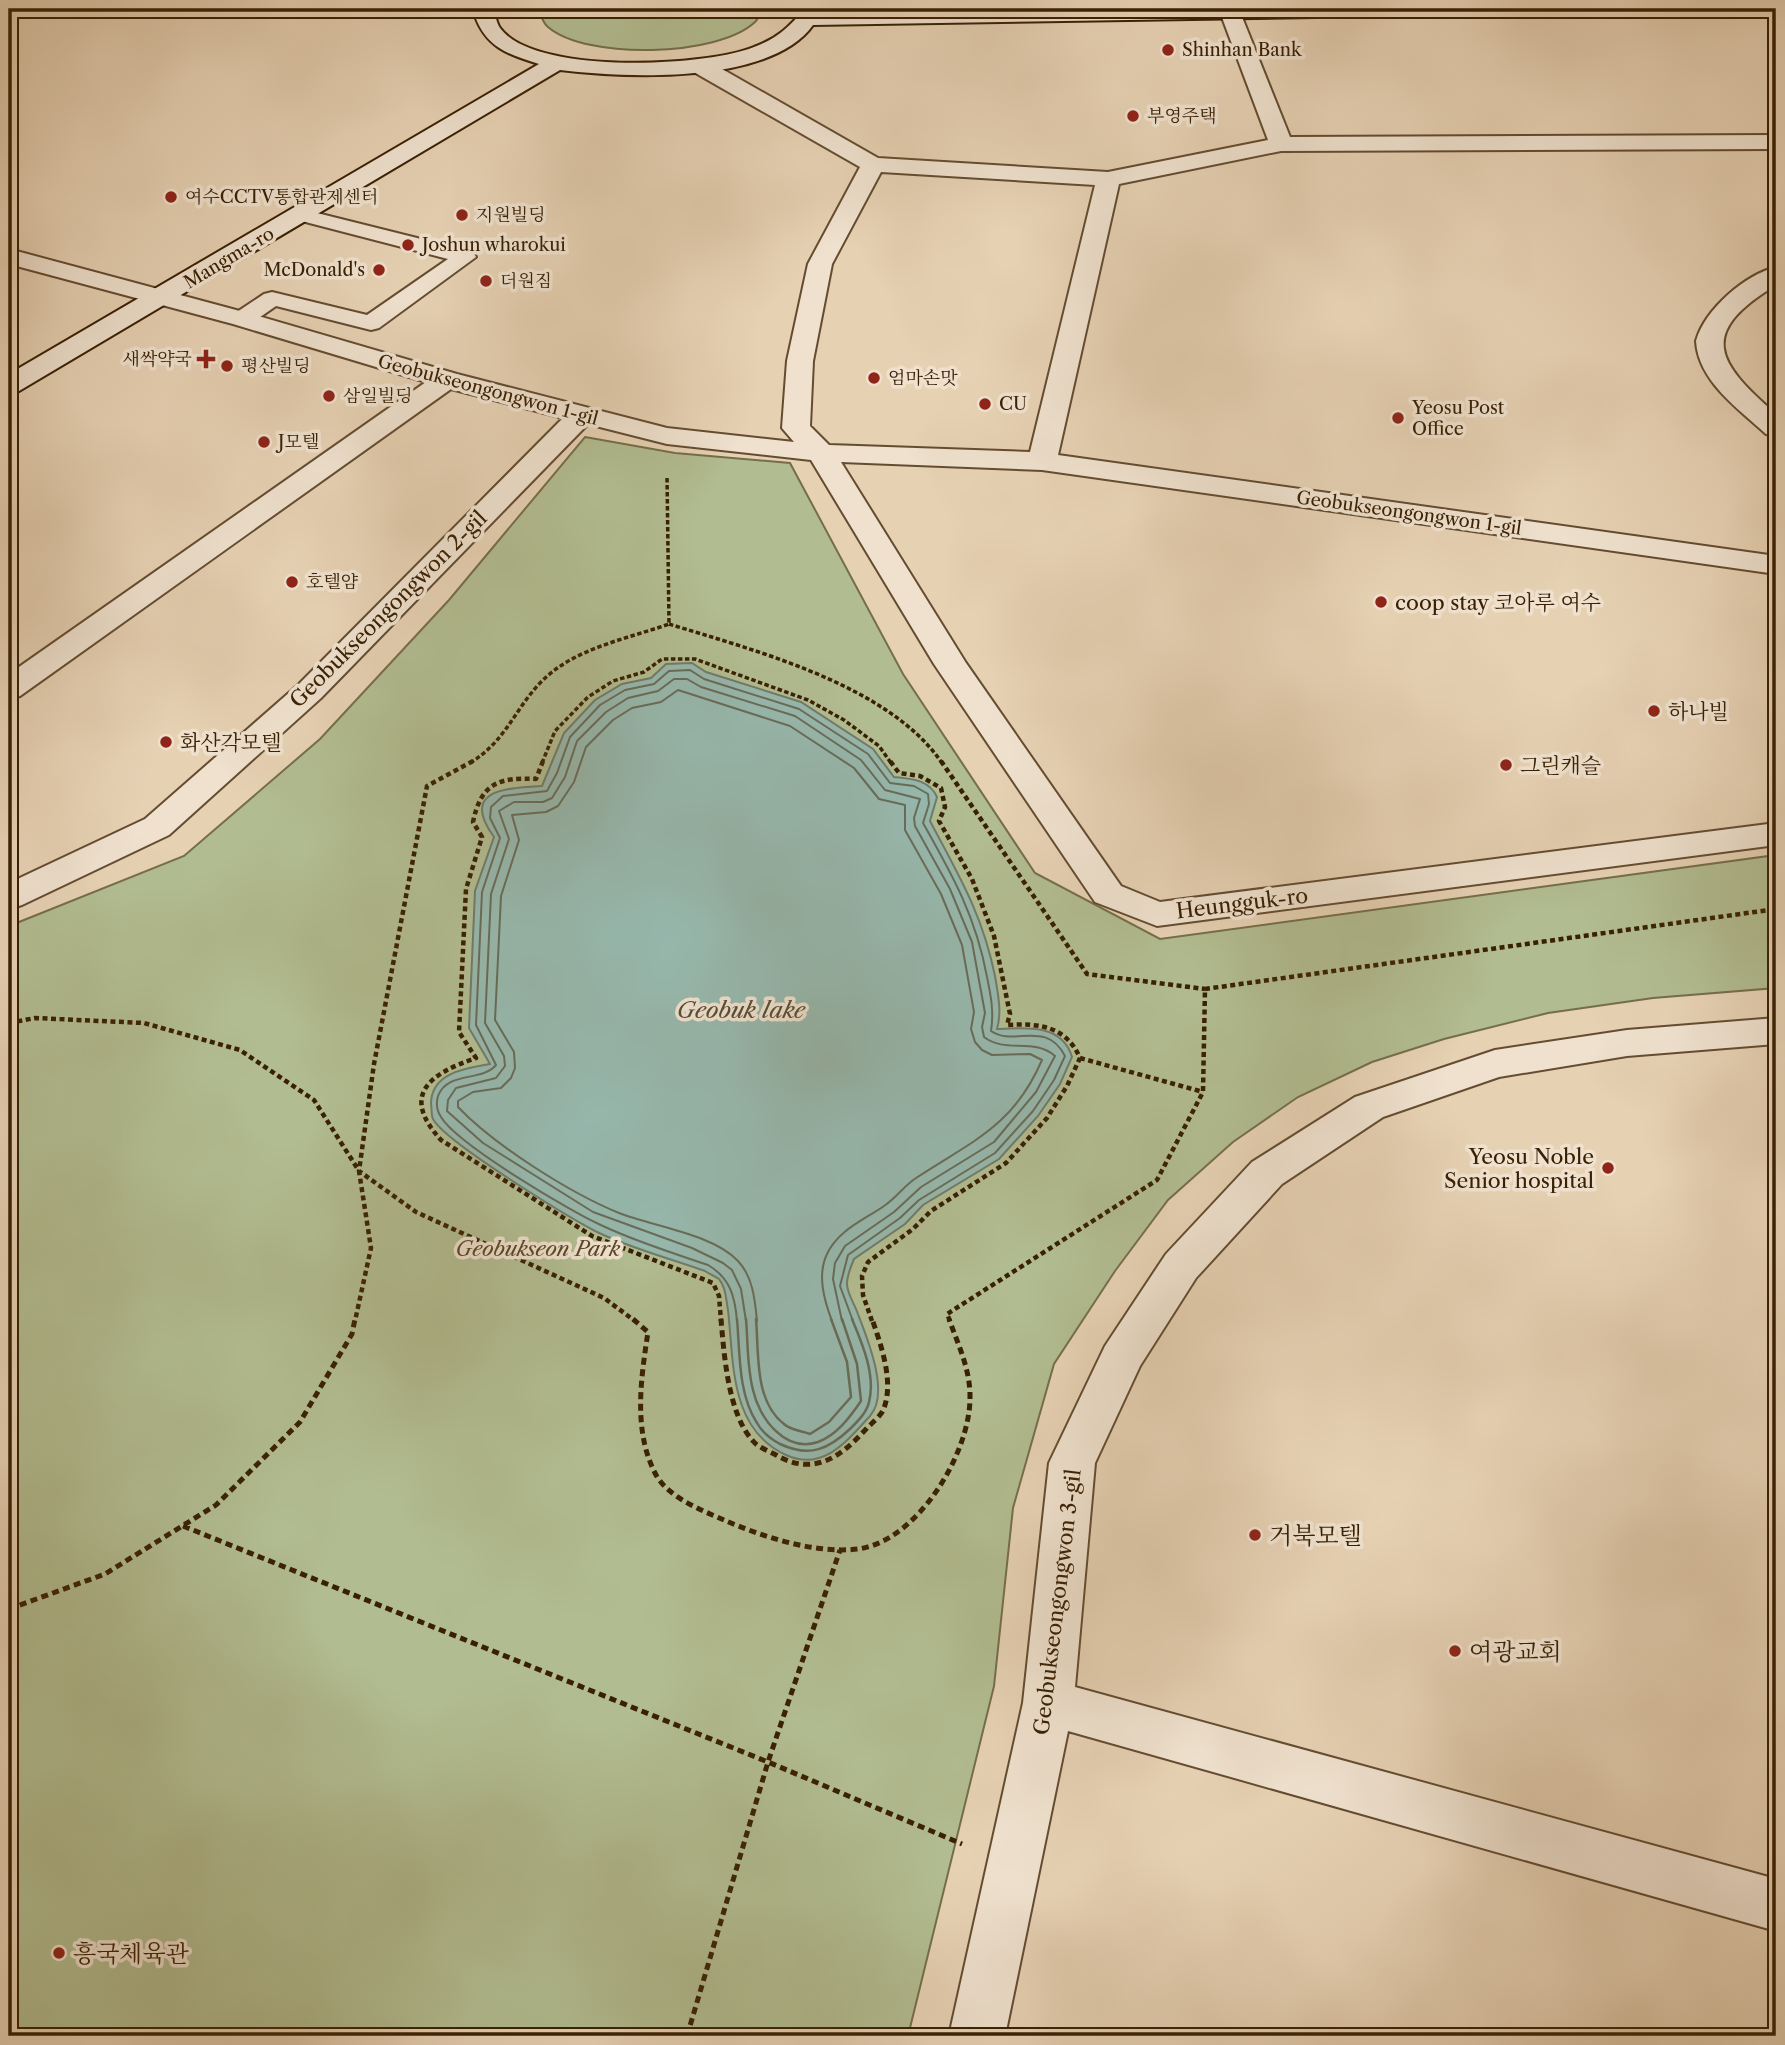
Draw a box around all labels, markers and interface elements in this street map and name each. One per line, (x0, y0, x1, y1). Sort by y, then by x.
place label: Shinhan Bank (1182, 39, 1303, 61)
marker: Shinhan Bank (1160, 42, 1176, 58)
place label: 부영주택 (1147, 105, 1217, 127)
marker: 부영주택 (1125, 108, 1141, 124)
place label: 여수CCTV통합관제센터 (185, 186, 378, 208)
marker: 여수CCTV통합관제센터 (163, 189, 179, 205)
place label: 지원빌딩 (476, 204, 546, 226)
marker: 지원빌딩 (454, 207, 470, 223)
street label: Mangma-ro (180, 223, 278, 293)
place label: Joshun wharokui (419, 234, 566, 256)
marker: Joshun wharokui (400, 237, 416, 253)
place label: McDonald's (264, 259, 365, 281)
marker: McDonald's (371, 262, 387, 278)
place label: 더원짐 (500, 270, 552, 292)
marker: 더원짐 (478, 273, 494, 289)
place label: 새싹약국 (122, 348, 192, 370)
street label: Geobukseongongwon 1-gil (375, 350, 601, 430)
marker: 새싹약국 (198, 351, 214, 367)
place label: 평산빌딩 (241, 355, 311, 377)
marker: 평산빌딩 (219, 358, 235, 374)
place label: 엄마손맛 (888, 367, 958, 389)
marker: 엄마손맛 (866, 370, 882, 386)
place label: 삼일빌딩 (343, 385, 413, 407)
marker: 삼일빌딩 (321, 388, 337, 404)
place label: CU (999, 393, 1027, 415)
marker: CU (977, 396, 993, 412)
place label: Yeosu Post Office (1411, 397, 1505, 440)
marker: Yeosu Post Office (1390, 410, 1406, 426)
place label: J모텔 (275, 431, 319, 453)
marker: J모텔 (256, 434, 272, 450)
street label: Geobukseongongwon 1-gil (1295, 486, 1523, 540)
street label: Geobukseongongwon 2-gil (284, 505, 492, 713)
place label: 호텔얌 (306, 571, 359, 593)
marker: 호텔얌 (284, 574, 300, 590)
place label: coop stay 코아루 여수 (1395, 590, 1601, 615)
marker: coop stay 코아루 여수 (1373, 594, 1389, 610)
place label: 하나빌 (1668, 699, 1729, 724)
marker: 하나빌 (1646, 703, 1662, 719)
place label: 화산각모텔 (180, 730, 281, 755)
marker: 화산각모텔 (158, 734, 174, 750)
place label: 그린캐슬 (1520, 753, 1601, 778)
marker: 그린캐슬 (1498, 757, 1514, 773)
street label: Heungguk-ro (1175, 883, 1309, 923)
water label: Geobuk lake (677, 996, 806, 1024)
place label: Yeosu Noble Senior hospital (1444, 1144, 1594, 1193)
marker: Yeosu Noble Senior hospital (1600, 1160, 1616, 1176)
park label: Geobukseon Park (456, 1236, 621, 1261)
street label: Geobukseongongwon 3-gil (1028, 1468, 1086, 1736)
place label: 거북모텔 (1269, 1521, 1362, 1550)
marker: 거북모텔 (1247, 1527, 1263, 1543)
place label: 여광교회 (1469, 1637, 1562, 1666)
marker: 여광교회 (1447, 1643, 1463, 1659)
place label: 흥국체육관 (73, 1939, 189, 1968)
marker: 흥국체육관 (51, 1945, 67, 1961)

